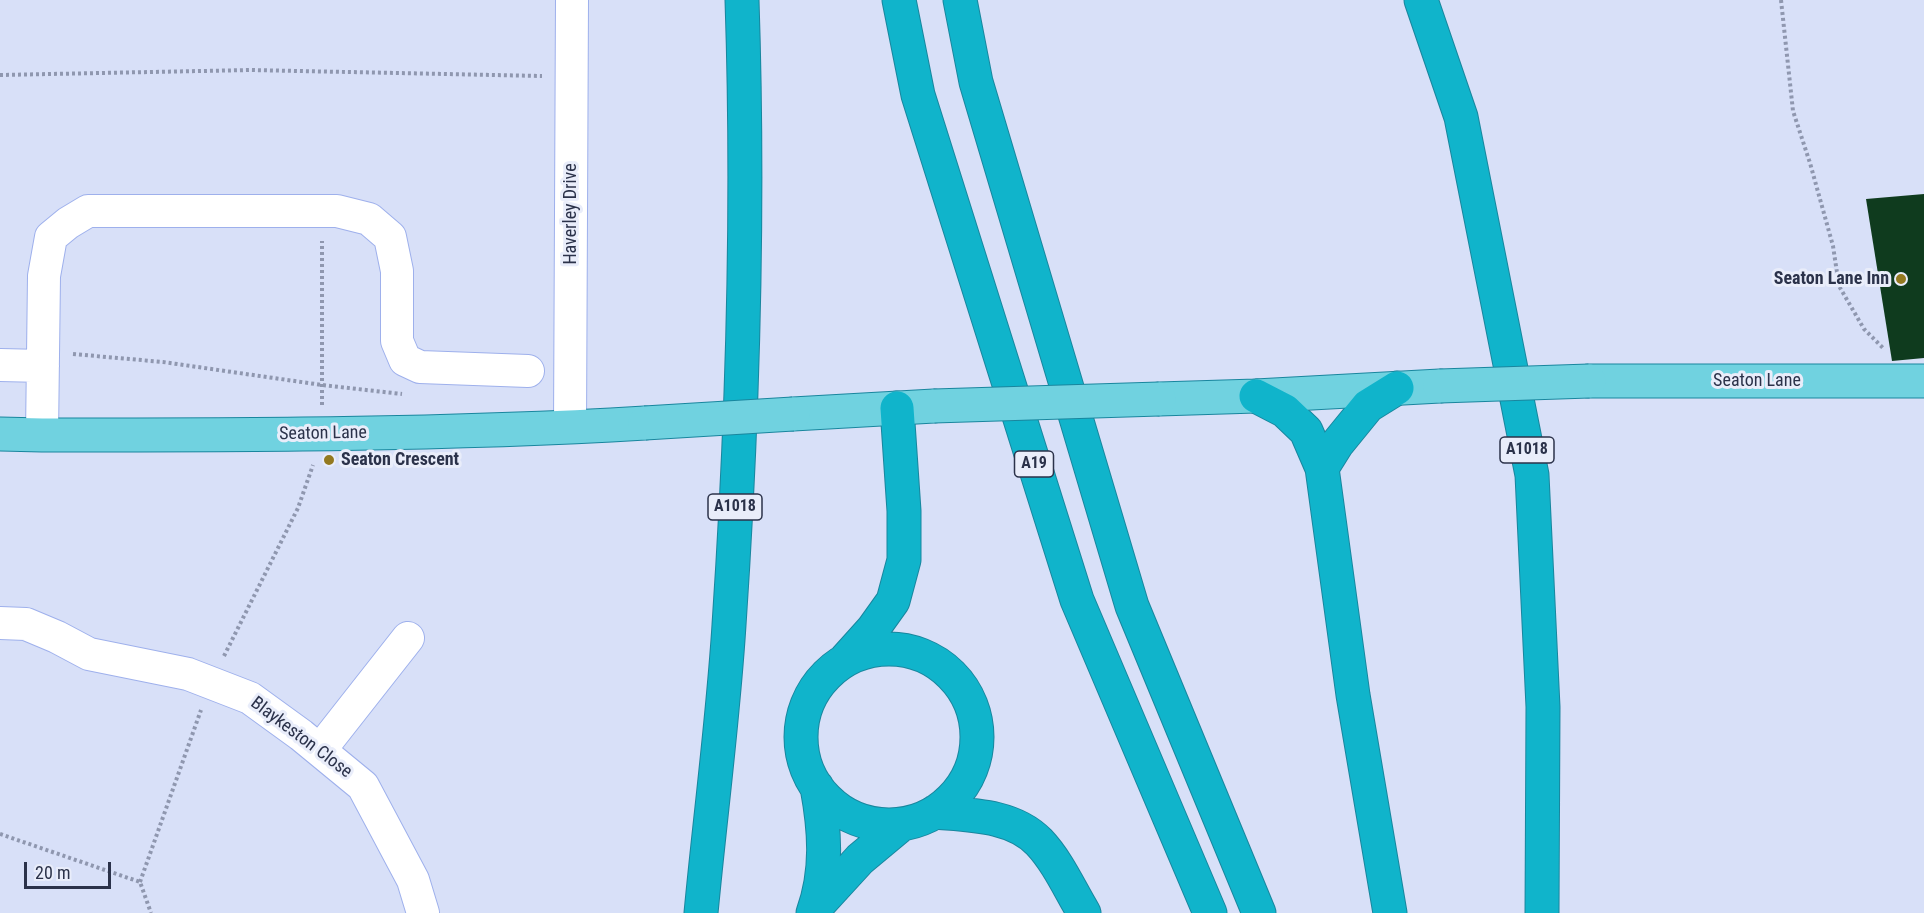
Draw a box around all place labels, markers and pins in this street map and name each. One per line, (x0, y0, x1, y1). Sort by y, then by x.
place label: Seaton Lane Inn (1774, 268, 1889, 290)
marker: Seaton Lane Inn (1894, 272, 1908, 286)
place label: Seaton Crescent (341, 449, 459, 471)
marker: Seaton Crescent (322, 453, 336, 467)

